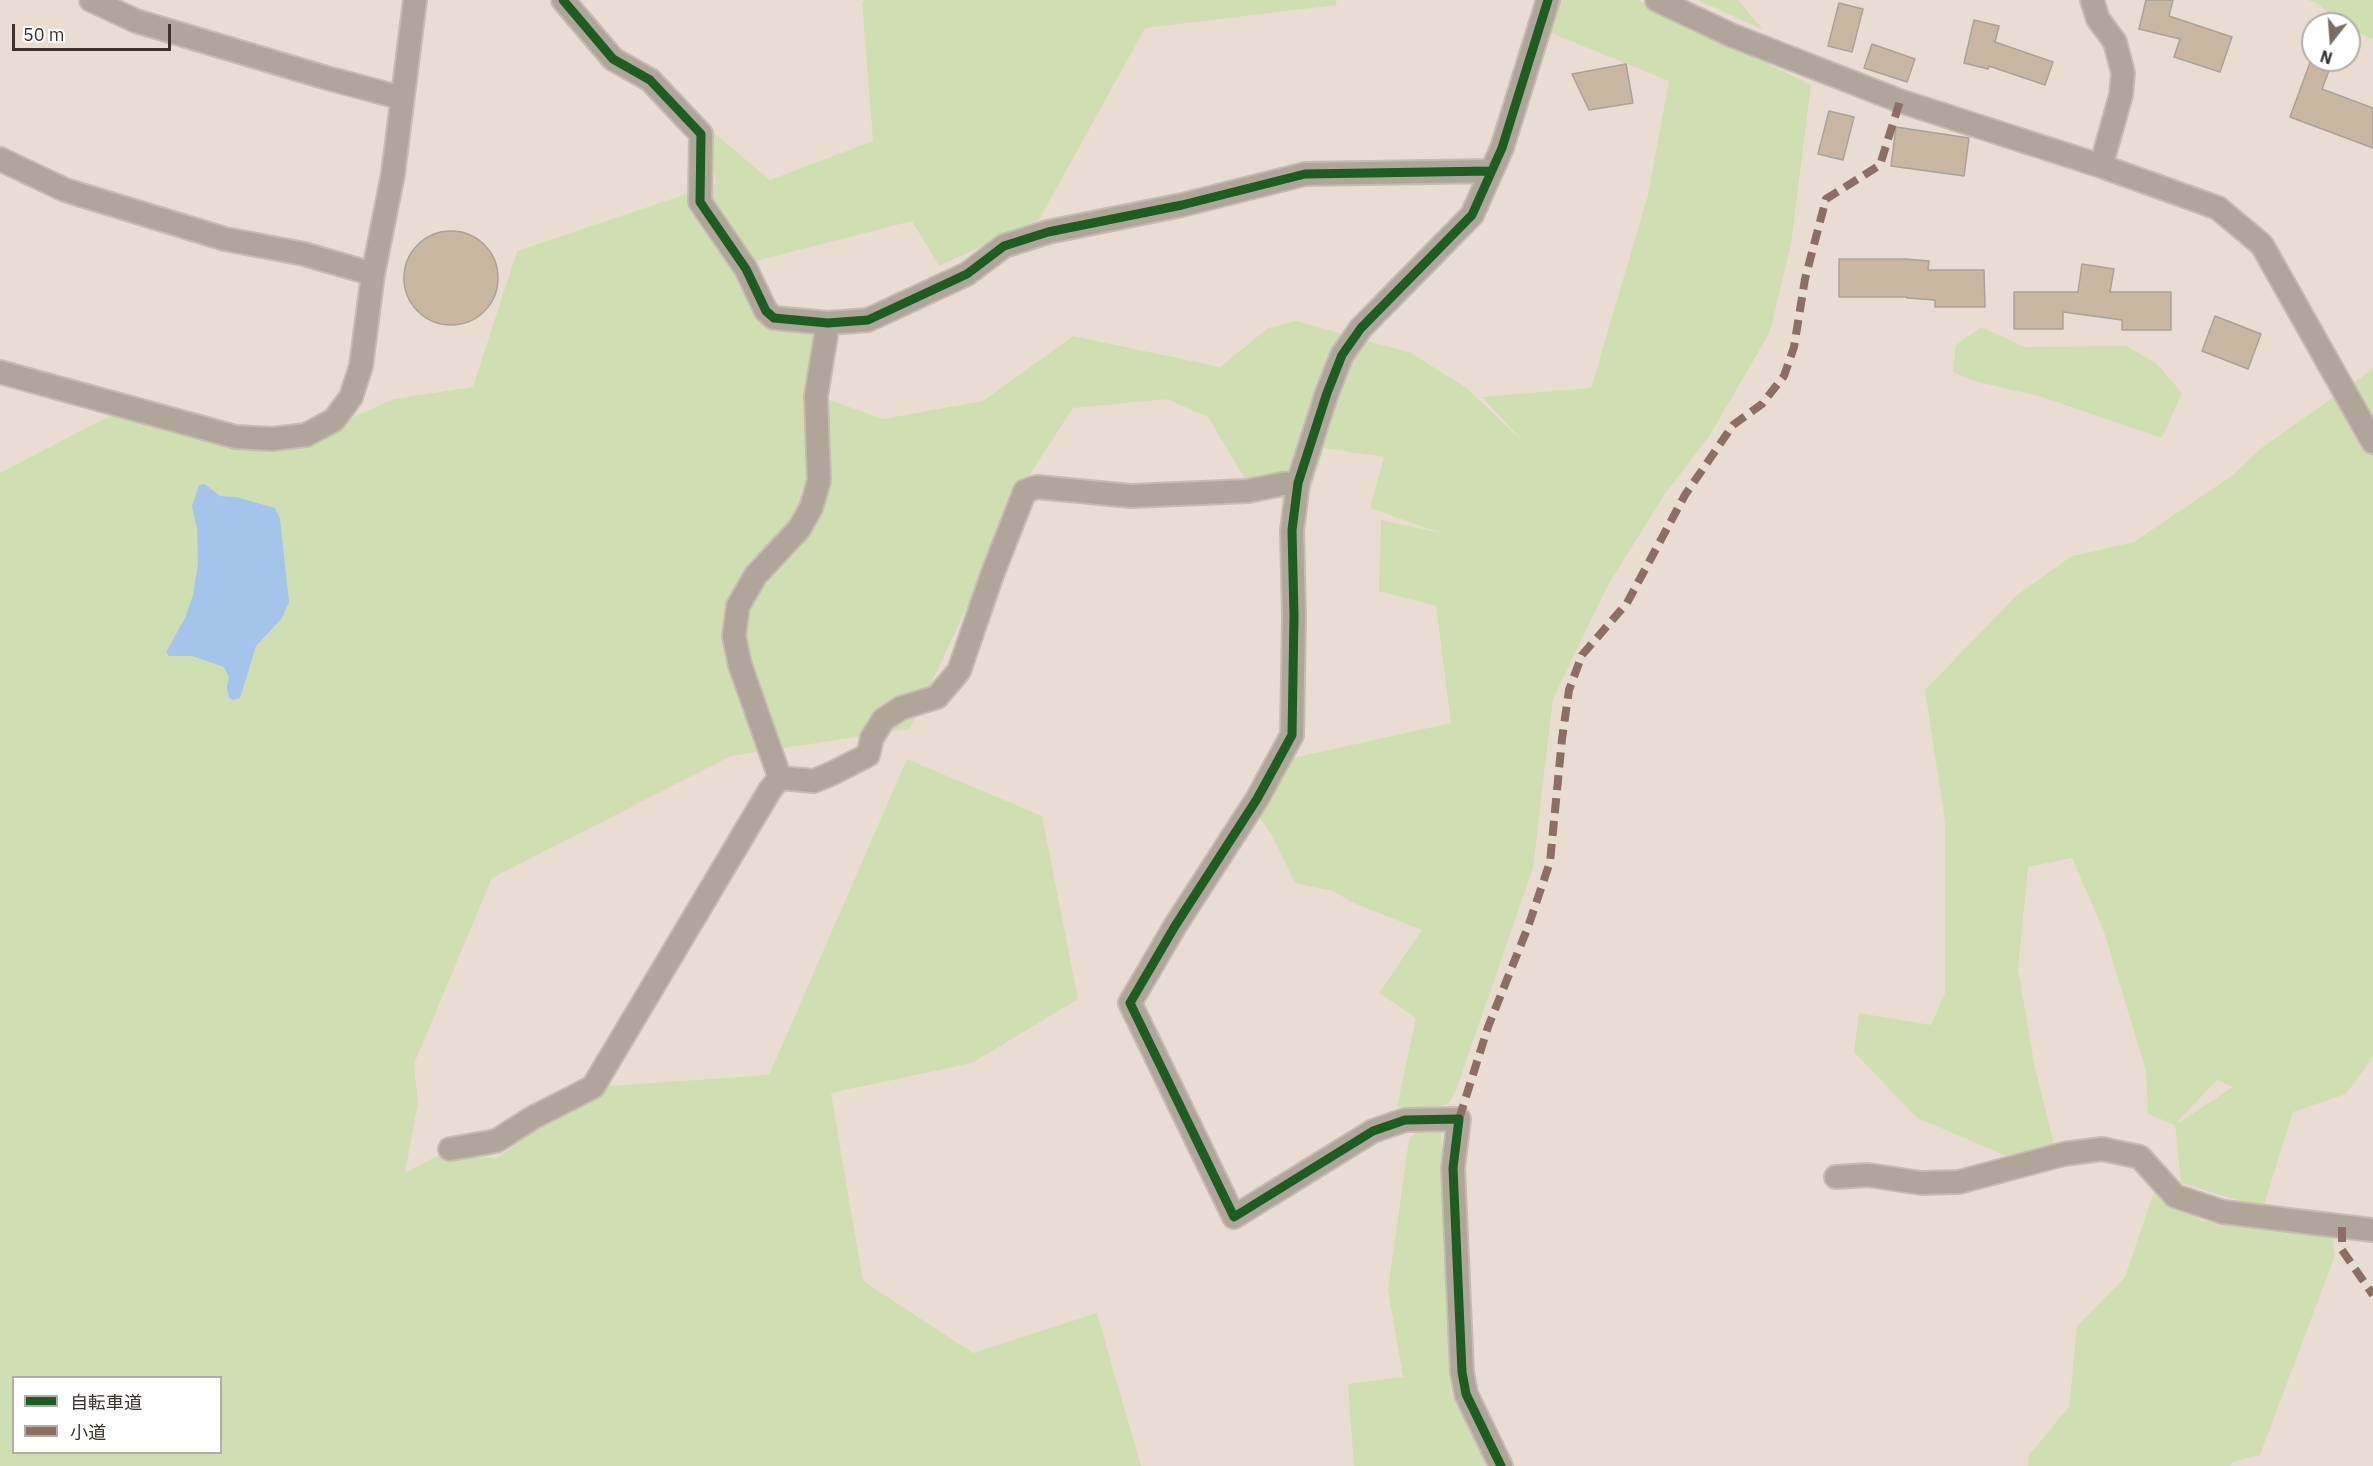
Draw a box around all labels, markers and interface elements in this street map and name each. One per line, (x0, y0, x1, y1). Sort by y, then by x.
scale bar (15, 12, 174, 50)
north arrow (2301, 12, 2361, 72)
text: 50 m (23, 23, 65, 46)
text: N (2318, 46, 2335, 69)
legend (12, 1376, 222, 1454)
text: 自転車道 (70, 1391, 142, 1414)
text: 小道 (70, 1421, 106, 1444)

